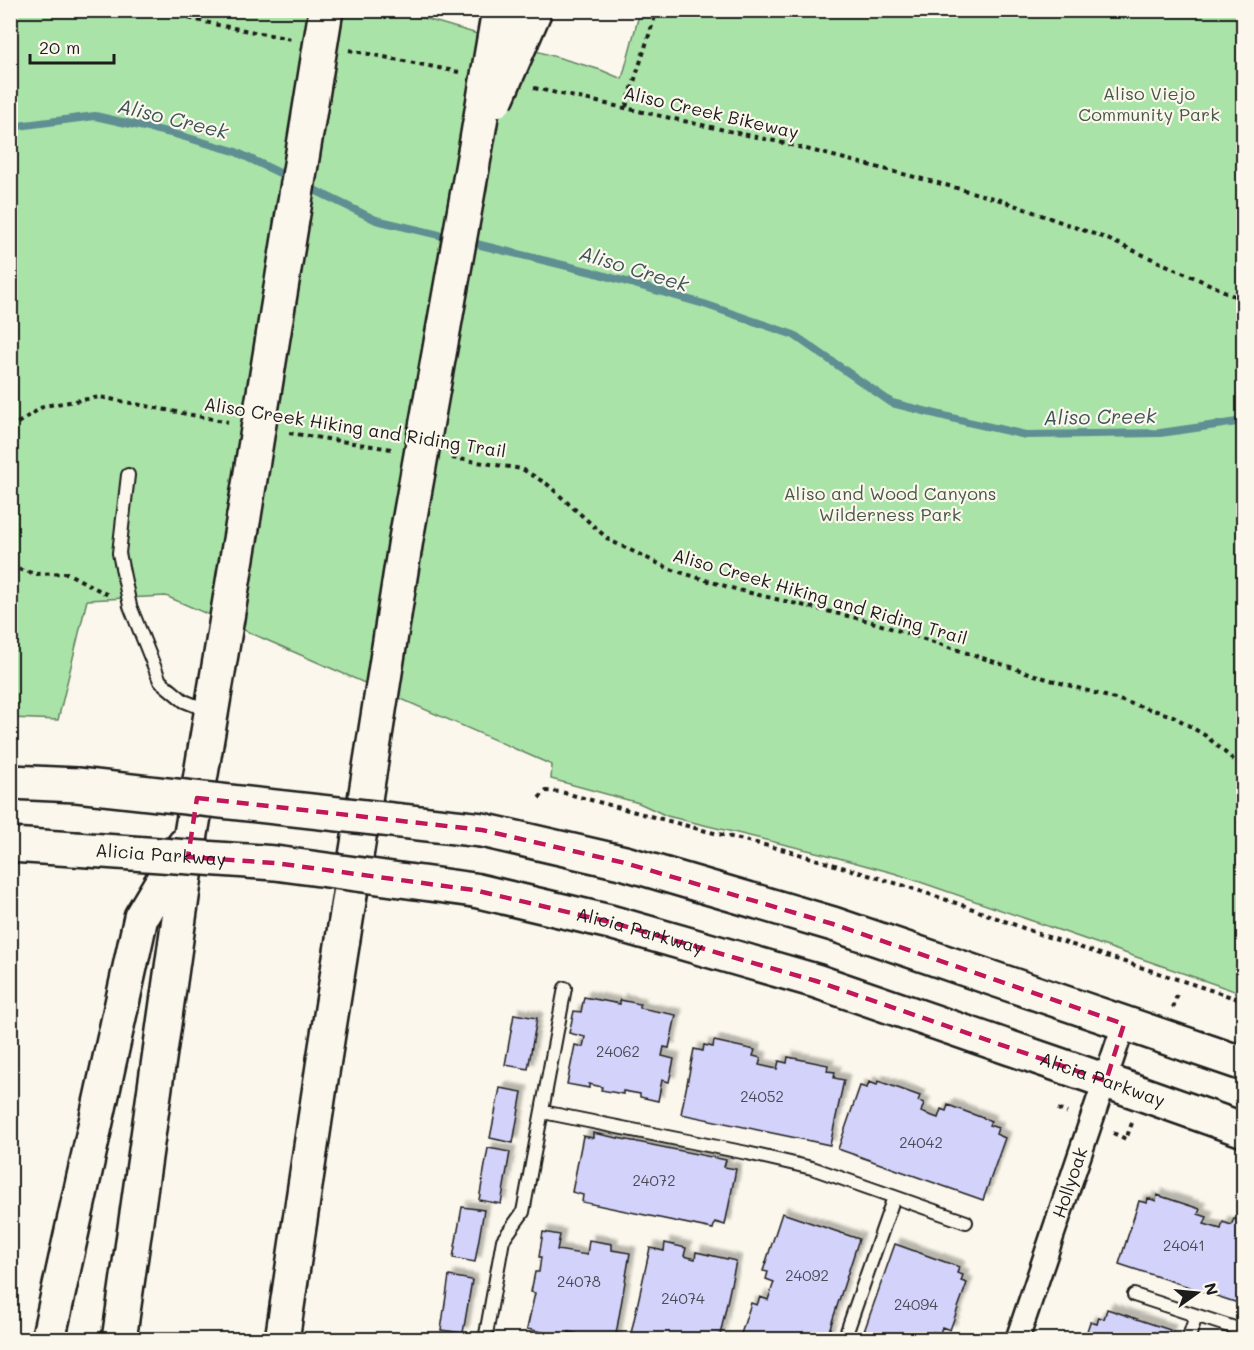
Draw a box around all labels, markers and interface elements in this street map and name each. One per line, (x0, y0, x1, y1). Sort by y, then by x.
scale bar (30, 27, 114, 65)
text: 20 m (39, 35, 80, 59)
street label: Aliso Creek Bikeway (621, 80, 801, 144)
park label: Aliso Viejo Community Park (1078, 81, 1220, 126)
water label: Aliso Creek (115, 92, 231, 144)
water label: Aliso Creek (577, 239, 692, 297)
street label: Aliso Creek Hiking and Riding Trail (202, 391, 508, 463)
water label: Aliso Creek (1043, 402, 1157, 430)
park label: Aliso and Wood Canyons Wilderness Park (783, 481, 997, 526)
street label: Aliso Creek Hiking and Riding Trail (670, 542, 970, 650)
street label: Alicia Parkway (95, 838, 227, 871)
street label: Alicia Parkway (574, 902, 707, 959)
house number: 24062 (596, 1041, 640, 1061)
street label: Alicia Parkway (1037, 1046, 1169, 1112)
house number: 24052 (740, 1086, 784, 1106)
house number: 24042 (899, 1132, 943, 1152)
street label: Hollyoak (1046, 1144, 1092, 1221)
house number: 24072 (632, 1170, 676, 1190)
house number: 24041 (1163, 1235, 1205, 1255)
north arrow (1167, 1263, 1227, 1323)
house number: 24092 (785, 1265, 829, 1285)
house number: 24078 (557, 1271, 601, 1291)
text: N (1200, 1280, 1224, 1298)
house number: 24074 (661, 1288, 705, 1308)
house number: 24094 (894, 1294, 938, 1314)

